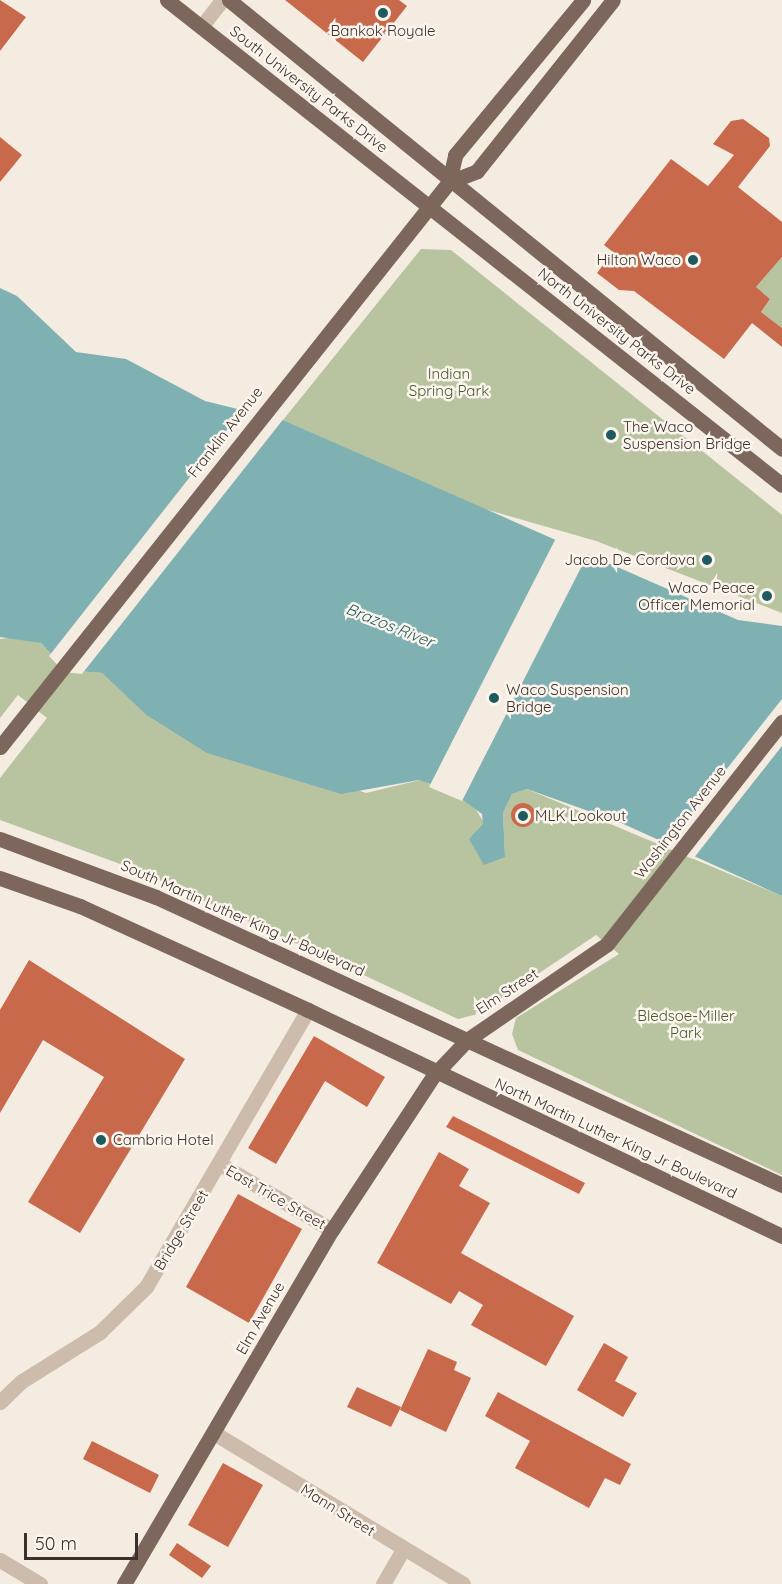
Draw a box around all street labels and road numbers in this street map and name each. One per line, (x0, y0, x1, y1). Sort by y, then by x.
street label: South University Parks Drive (227, 22, 391, 156)
street label: North University Parks Drive (535, 264, 699, 398)
street label: Franklin Avenue (184, 383, 266, 481)
street label: Washington Avenue (630, 762, 730, 882)
street label: South Martin Luther King Jr Boulevard (118, 856, 368, 980)
street label: Elm Street (472, 964, 542, 1018)
street label: North Martin Luther King Jr Boulevard (492, 1074, 740, 1202)
street label: East Trice Street (223, 1161, 329, 1233)
street label: Bridge Street (150, 1187, 212, 1273)
street label: Elm Avenue (232, 1278, 288, 1358)
street label: Mann Street (298, 1480, 378, 1540)

